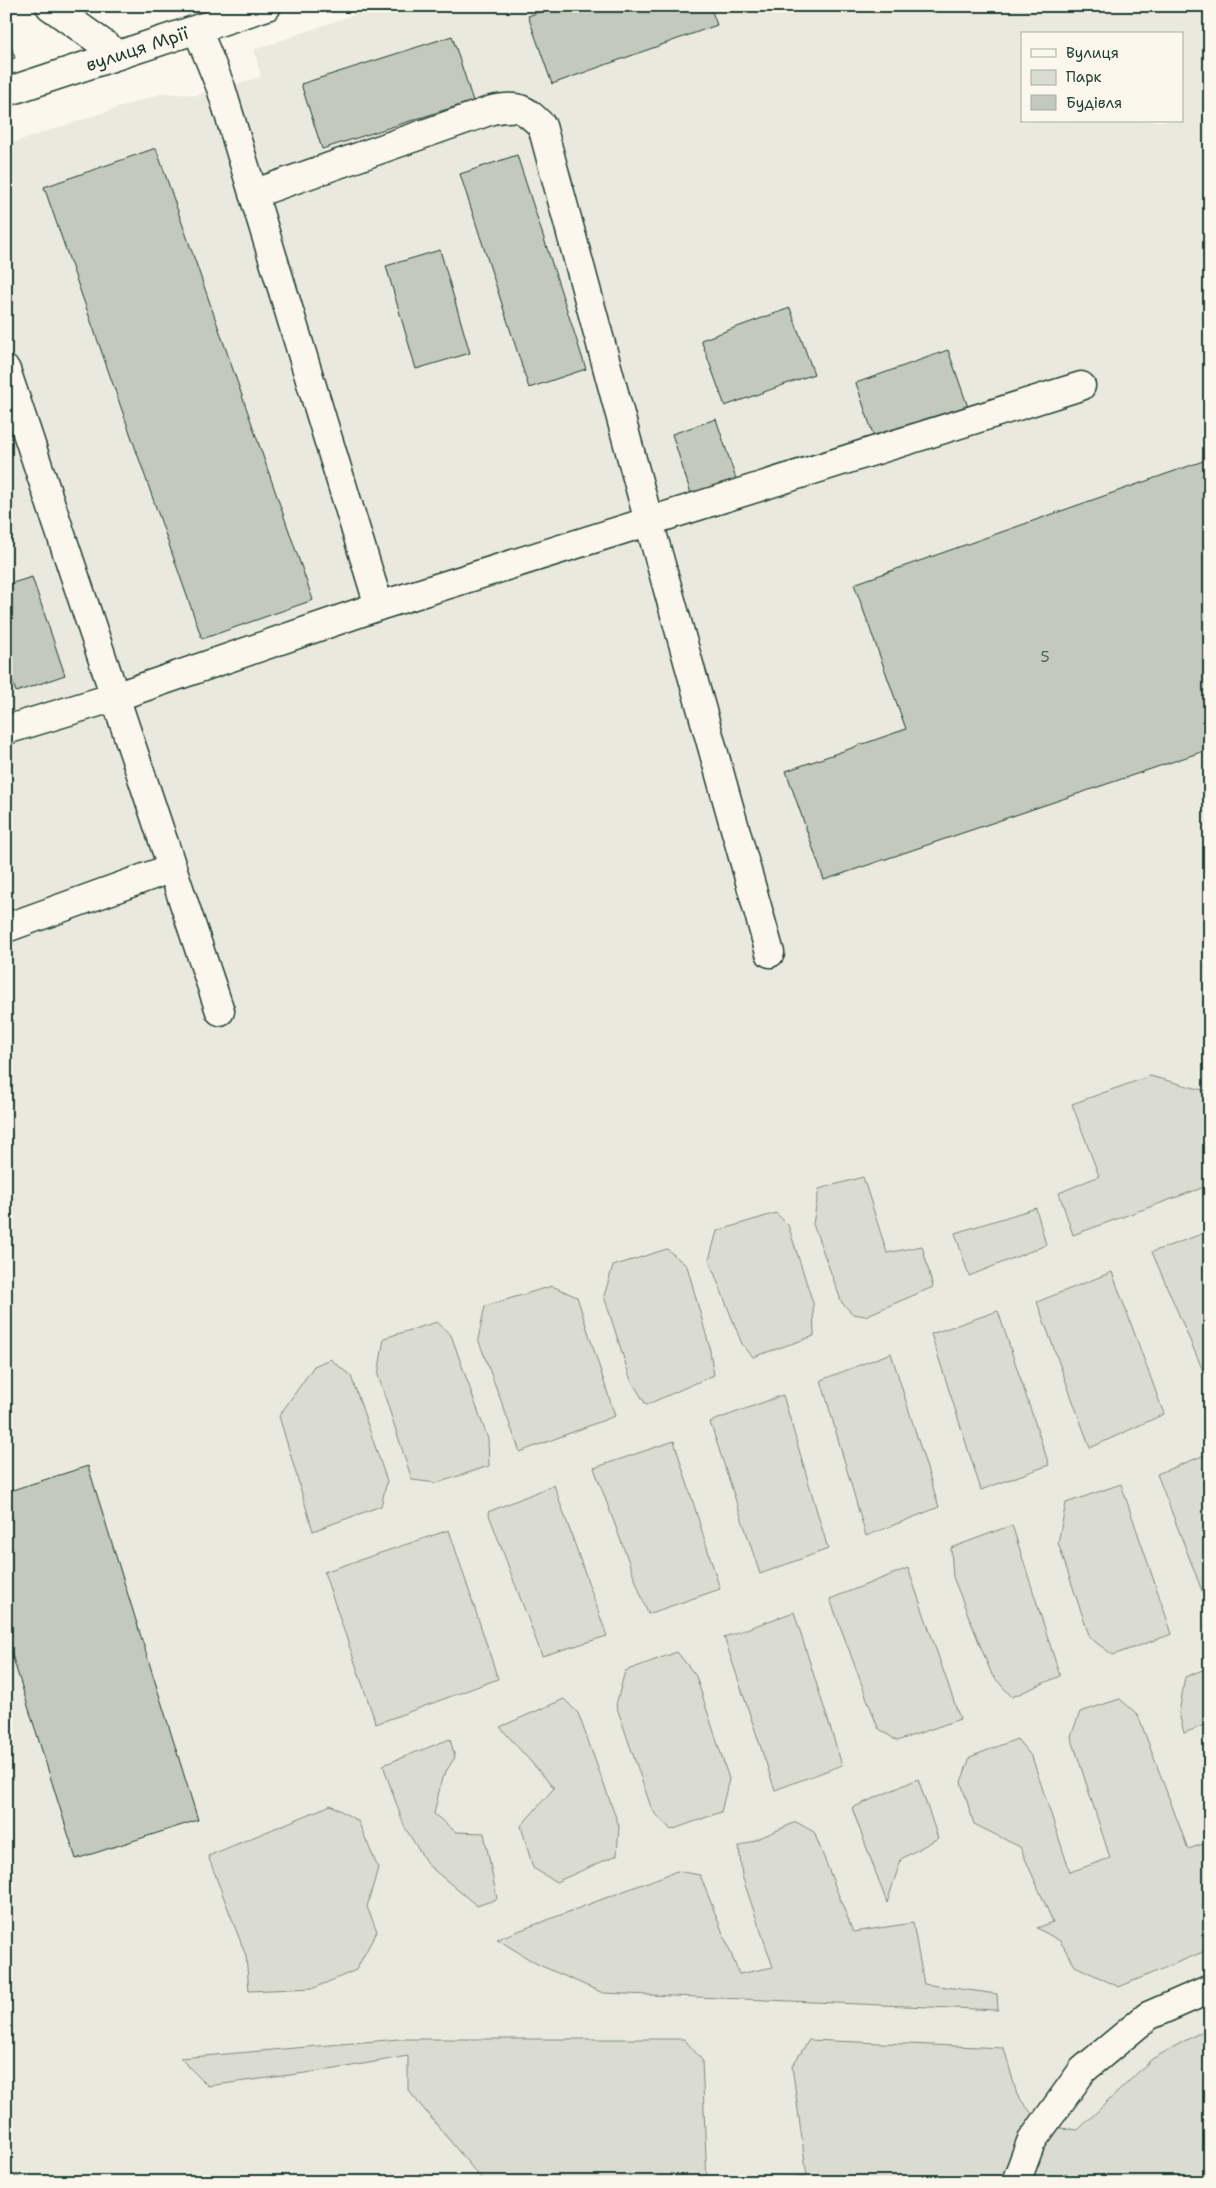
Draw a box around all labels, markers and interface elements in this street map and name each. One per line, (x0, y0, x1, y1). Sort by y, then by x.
street label: вулиця Мрії (83, 21, 192, 77)
legend (1021, 32, 1184, 122)
text: Вулиця (1066, 43, 1119, 63)
text: Парк (1066, 67, 1102, 87)
text: Будівля (1066, 93, 1122, 113)
house number: 5 (1040, 647, 1050, 667)

